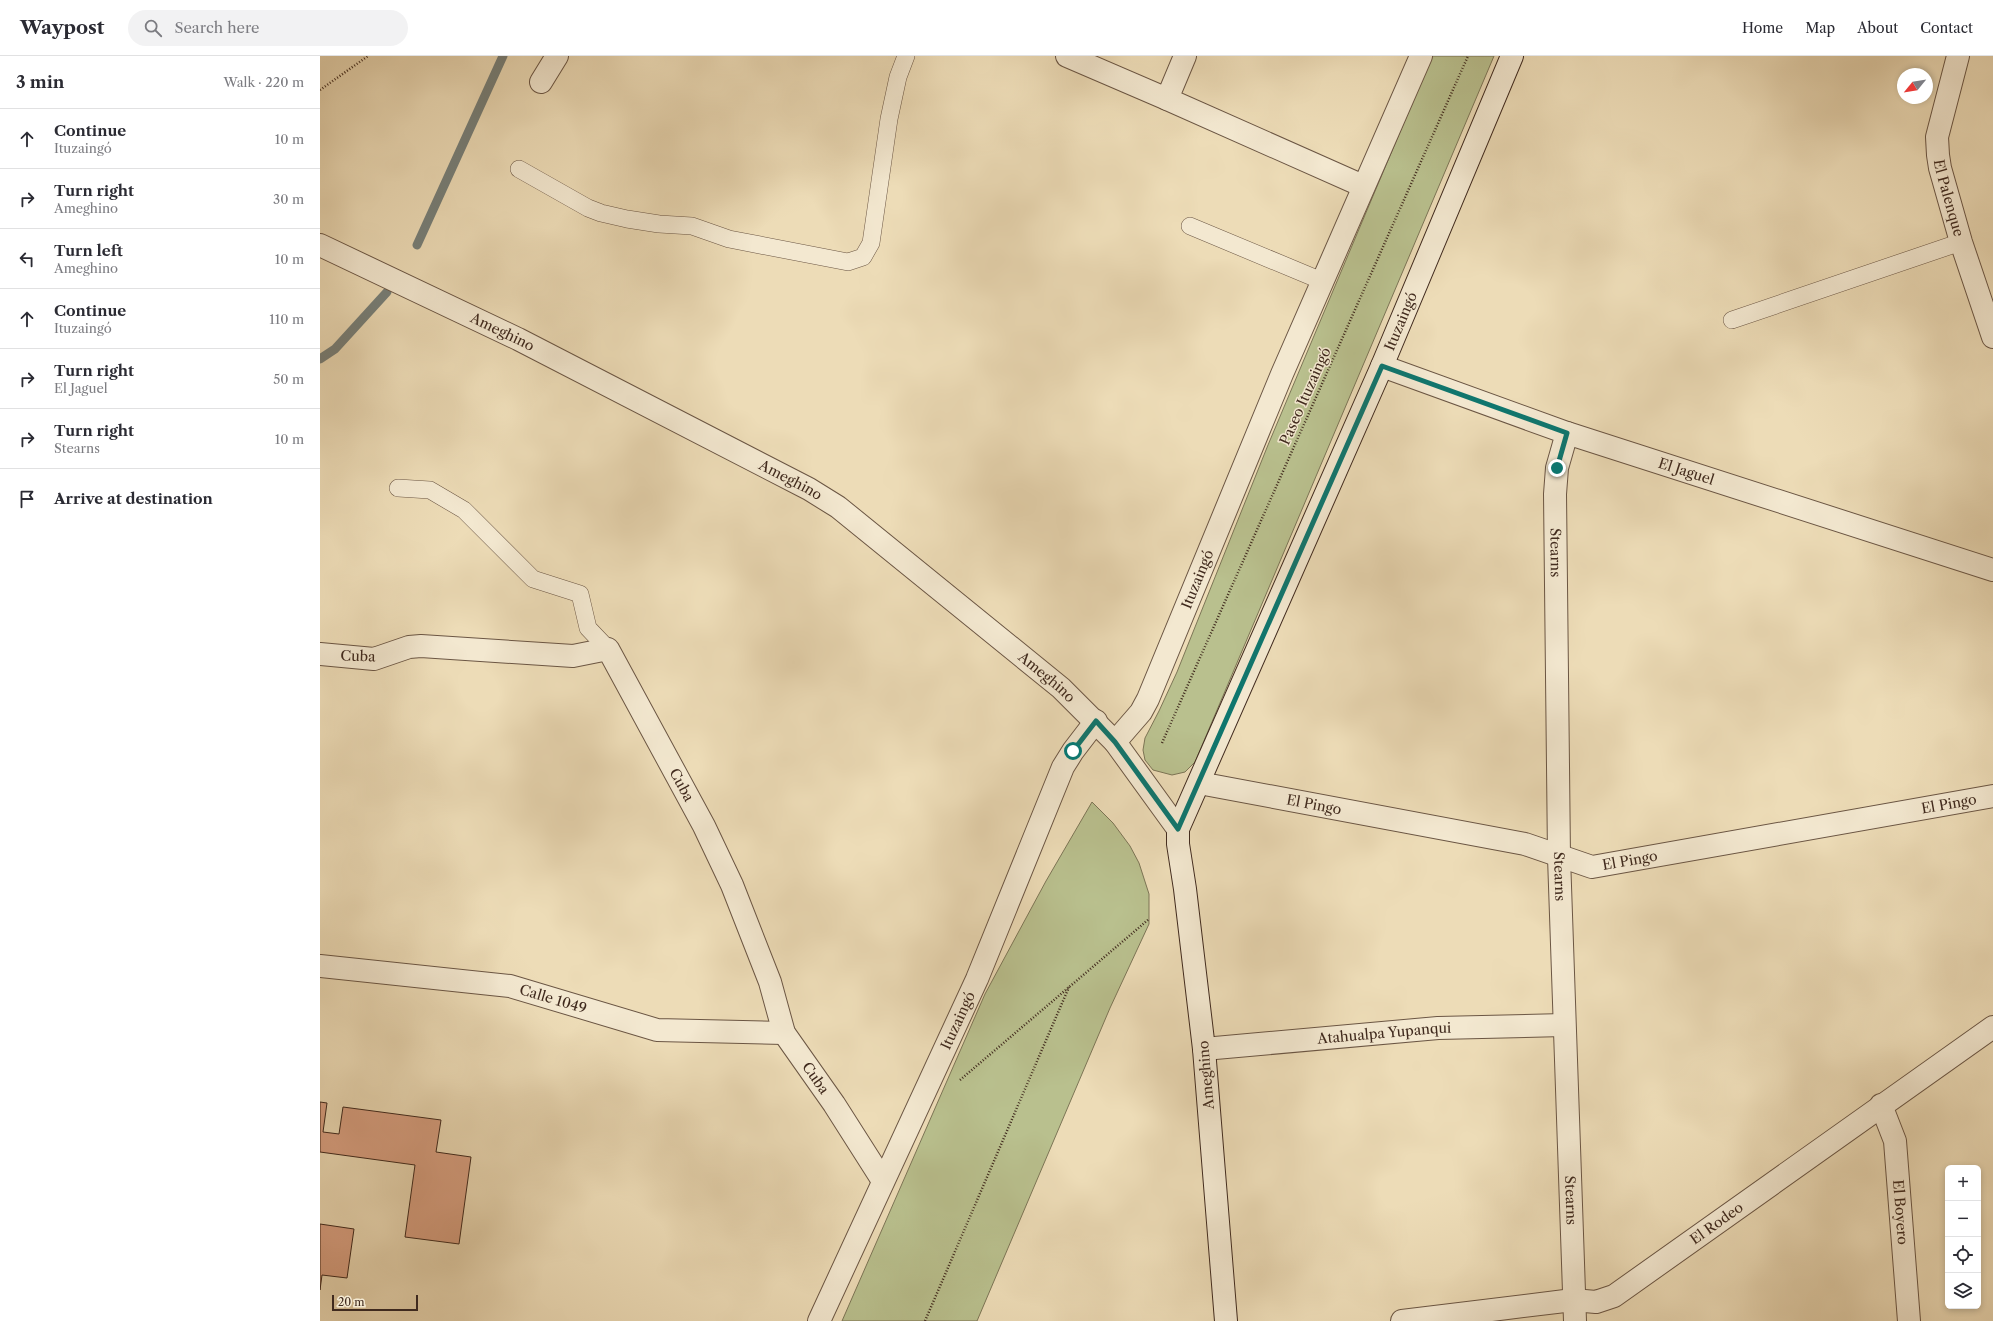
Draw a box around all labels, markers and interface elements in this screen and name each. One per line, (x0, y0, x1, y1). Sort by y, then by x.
search box (128, 10, 408, 46)
text: Waypost (20, 16, 104, 39)
icon: search (142, 17, 164, 39)
text: Search here (174, 18, 259, 37)
text: Home (1742, 19, 1783, 37)
text: Map (1805, 19, 1835, 37)
text: About (1857, 19, 1898, 37)
text: Contact (1920, 19, 1973, 37)
north arrow (1897, 68, 1933, 104)
text: 3 min (16, 72, 65, 92)
text: Walk · 220 m (224, 74, 304, 90)
text: Continue (54, 121, 126, 140)
icon: ahead (16, 128, 38, 150)
text: 10 m (275, 131, 304, 147)
text: Ituzaingó (54, 140, 112, 156)
street label: El Palenque (1930, 158, 1968, 239)
text: Turn right (54, 181, 134, 200)
icon: right (16, 188, 38, 210)
text: 30 m (273, 191, 304, 207)
text: Ameghino (54, 200, 118, 216)
text: Turn left (54, 241, 123, 260)
icon: left (16, 248, 38, 270)
text: 10 m (275, 251, 304, 267)
text: Ameghino (54, 260, 118, 276)
street label: Ituzaingó (1380, 289, 1421, 353)
text: Continue (54, 301, 126, 320)
icon: ahead (16, 308, 38, 330)
street label: Ameghino (467, 308, 538, 355)
text: 110 m (269, 311, 304, 327)
text: Ituzaingó (54, 320, 112, 336)
street label: Paseo Ituzaingó (1275, 344, 1335, 448)
text: Turn right (54, 361, 134, 380)
icon: right (16, 368, 38, 390)
text: 50 m (273, 371, 304, 387)
text: El Jaguel (54, 380, 108, 396)
text: Turn right (54, 421, 134, 440)
icon: right (16, 428, 38, 450)
text: 10 m (275, 431, 304, 447)
text: Stearns (54, 440, 100, 456)
street label: El Jaguel (1656, 454, 1716, 489)
street label: Ameghino (755, 455, 826, 504)
route end (1548, 459, 1566, 477)
icon: arrive (16, 488, 38, 510)
text: Arrive at destination (54, 489, 213, 508)
street label: Stearns (1546, 528, 1565, 577)
street label: Ituzaingó (1177, 547, 1218, 611)
street label: Cuba (340, 646, 377, 666)
street label: Ameghino (1014, 647, 1079, 706)
route start (1064, 742, 1082, 760)
street label: Cuba (665, 765, 698, 805)
street label: El Pingo (1920, 790, 1978, 818)
street label: El Pingo (1285, 791, 1343, 818)
street label: El Pingo (1601, 847, 1659, 874)
street label: Stearns (1550, 852, 1570, 901)
street label: Calle 1049 (517, 980, 589, 1017)
street label: Ituzaingó (937, 989, 979, 1053)
street label: Atahualpa Yupanqui (1316, 1019, 1451, 1048)
street label: Ameghino (1194, 1040, 1218, 1111)
street label: Cuba (798, 1058, 834, 1098)
map controls (1945, 1165, 1981, 1309)
button: + (1945, 1165, 1981, 1201)
street label: Stearns (1561, 1175, 1581, 1225)
street label: El Boyero (1889, 1179, 1912, 1245)
street label: El Rodeo (1686, 1198, 1747, 1248)
button: − (1945, 1201, 1981, 1237)
button: locate (1945, 1237, 1981, 1273)
button: layers (1945, 1273, 1981, 1309)
scale bar (332, 1293, 418, 1312)
text: 20 m (338, 1295, 364, 1309)

